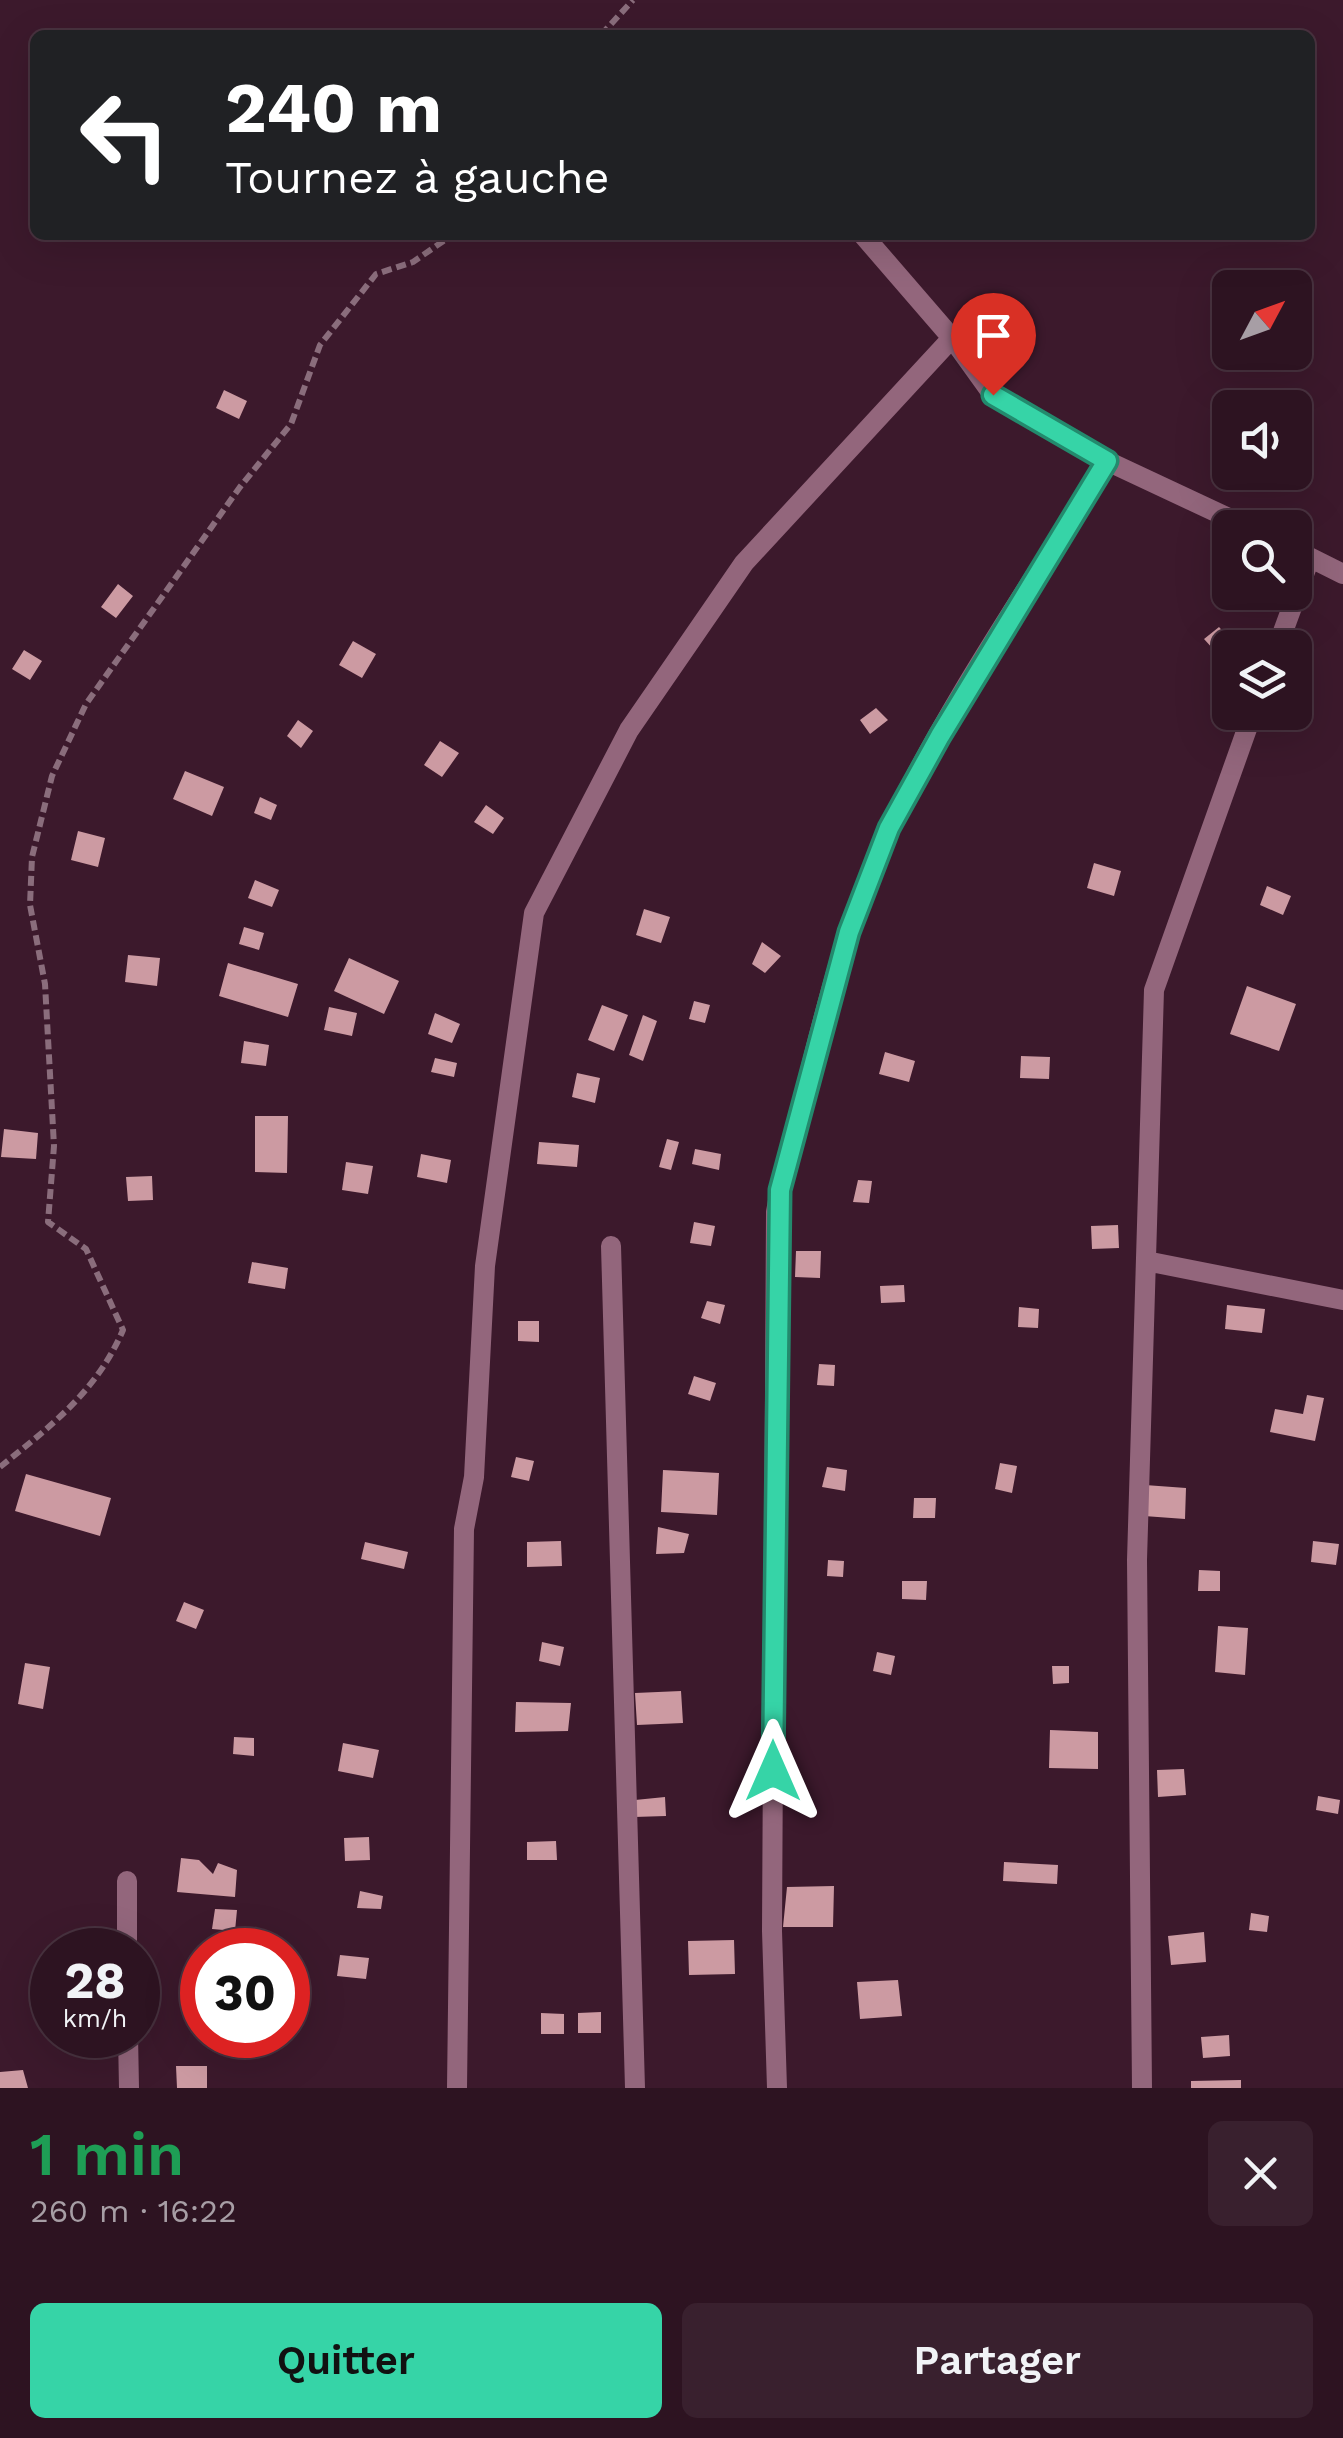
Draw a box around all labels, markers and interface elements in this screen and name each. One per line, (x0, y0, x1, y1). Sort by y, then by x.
text: 240 m (225, 67, 442, 149)
icon: left (60, 70, 190, 200)
text: Tournez à gauche (225, 151, 610, 204)
north arrow (1212, 270, 1312, 370)
map controls (1212, 270, 1312, 730)
pin (951, 293, 1036, 396)
icon: arrive (966, 308, 1021, 363)
button: sound (1212, 390, 1312, 490)
button: search (1212, 510, 1312, 610)
button: layers (1212, 630, 1312, 730)
position arrow (721, 1719, 825, 1823)
speed limit sign: 30 (180, 1928, 310, 2058)
text: 28 (64, 1951, 126, 2010)
text: km/h (63, 2004, 127, 2033)
text: 1 min (30, 2119, 184, 2190)
button: close (1208, 2121, 1313, 2226)
text: 260 m · 16:22 (30, 2192, 237, 2230)
button: Quitter (30, 2303, 662, 2418)
button: Partager (682, 2303, 1313, 2418)

